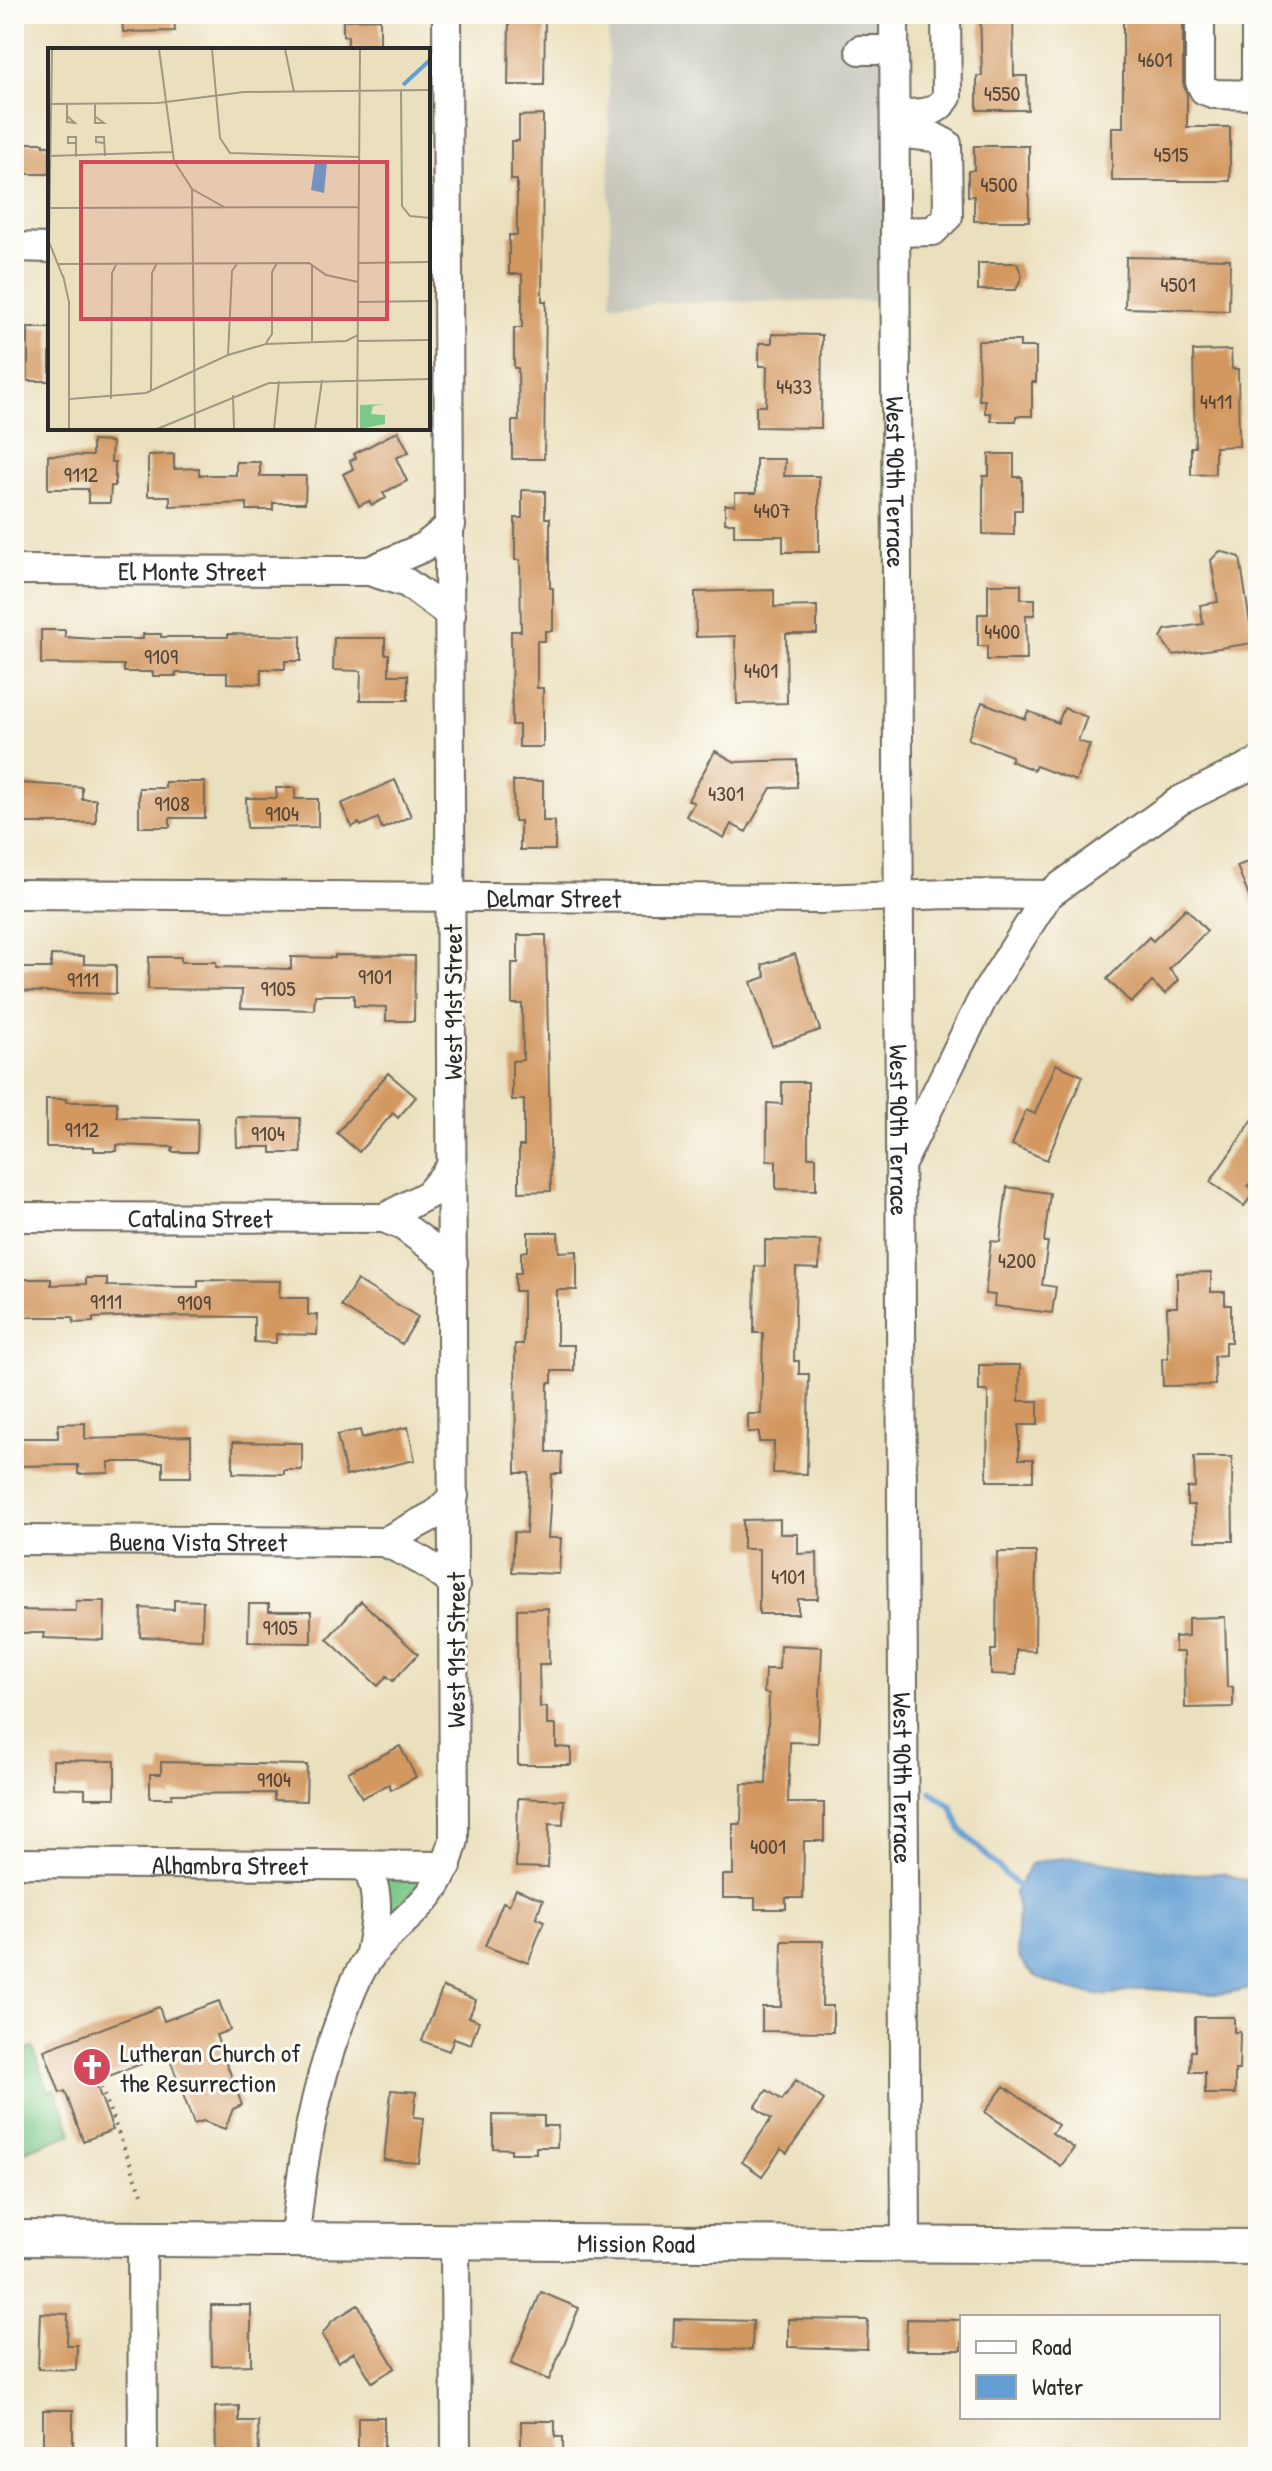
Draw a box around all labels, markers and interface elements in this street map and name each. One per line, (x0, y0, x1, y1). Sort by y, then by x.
house number: 4601 (1138, 44, 1172, 74)
inset map (48, 48, 430, 430)
house number: 4550 (984, 78, 1021, 108)
house number: 4515 (1154, 139, 1188, 169)
house number: 4500 (980, 169, 1018, 199)
house number: 4501 (1160, 269, 1196, 299)
house number: 4433 (776, 371, 812, 401)
house number: 4411 (1200, 386, 1232, 416)
street label: West 90th Terrace (879, 396, 914, 568)
house number: 9112 (64, 459, 99, 489)
house number: 4407 (753, 495, 791, 525)
street label: El Monte Street (118, 553, 267, 588)
house number: 4400 (984, 616, 1020, 646)
house number: 9109 (144, 641, 178, 671)
house number: 4401 (744, 655, 778, 685)
house number: 4301 (708, 778, 744, 808)
house number: 9108 (154, 788, 190, 818)
house number: 9104 (265, 798, 299, 828)
street label: Delmar Street (487, 879, 622, 915)
street label: West 91st Street (435, 923, 470, 1080)
house number: 9101 (358, 961, 392, 991)
house number: 9111 (67, 964, 99, 994)
house number: 9105 (260, 973, 296, 1003)
street label: West 90th Terrace (882, 1044, 918, 1216)
house number: 9112 (65, 1114, 100, 1144)
house number: 9104 (251, 1118, 285, 1148)
street label: Catalina Street (128, 1200, 274, 1235)
house number: 4200 (998, 1245, 1036, 1275)
house number: 9111 (90, 1286, 122, 1316)
house number: 9109 (177, 1287, 211, 1317)
street label: Buena Vista Street (109, 1523, 288, 1559)
house number: 4101 (771, 1561, 805, 1591)
street label: West 91st Street (438, 1571, 473, 1728)
house number: 9105 (262, 1612, 298, 1642)
street label: West 90th Terrace (886, 1692, 921, 1864)
house number: 9104 (257, 1764, 291, 1794)
house number: 4001 (750, 1831, 786, 1861)
street label: Alhambra Street (152, 1846, 309, 1883)
place label: Lutheran Church of the Resurrection (120, 2035, 301, 2100)
church icon: Lutheran Church of the Resurrection (71, 2046, 113, 2088)
street label: Mission Road (577, 2225, 695, 2260)
legend (960, 2315, 1220, 2419)
text: Road (1032, 2330, 1071, 2362)
text: Water (1032, 2370, 1083, 2402)

